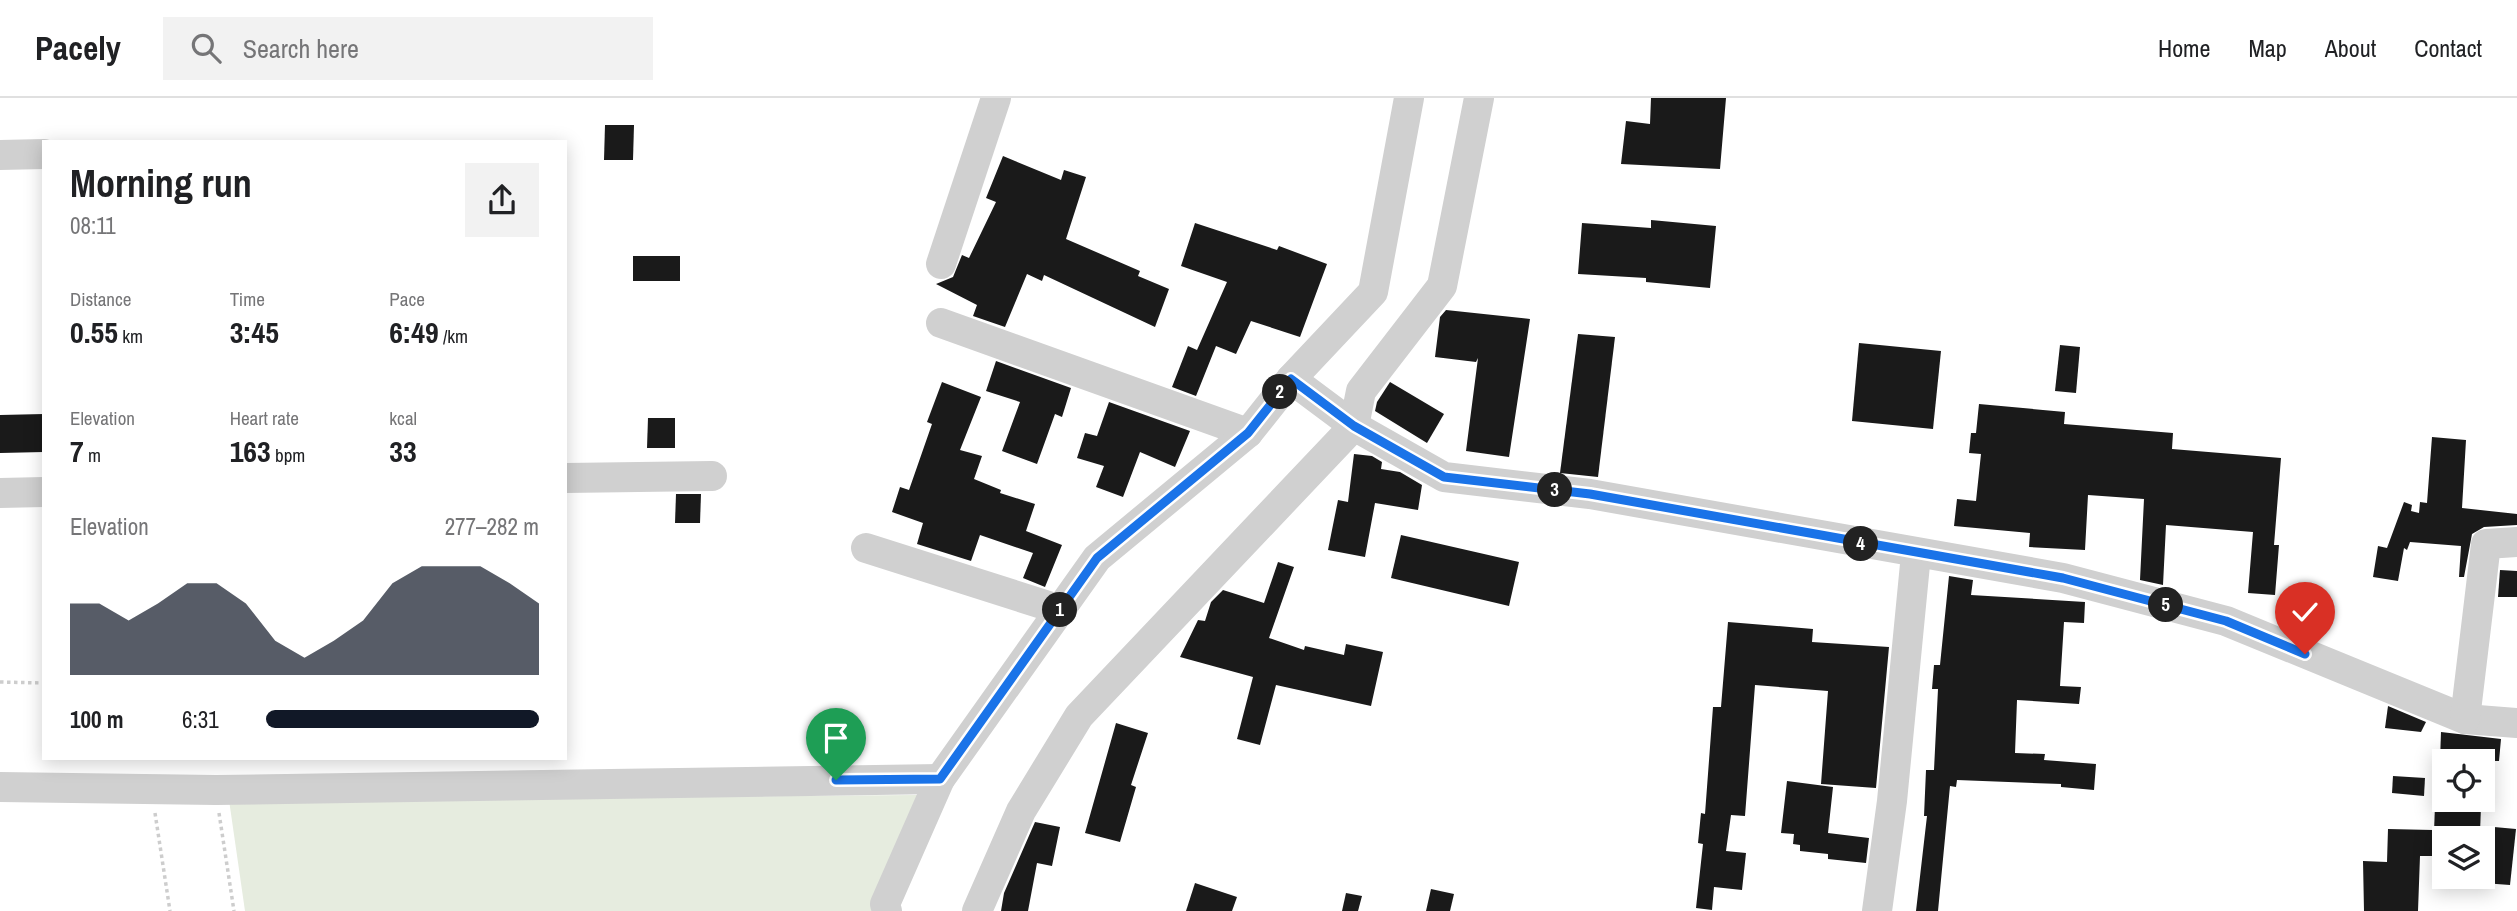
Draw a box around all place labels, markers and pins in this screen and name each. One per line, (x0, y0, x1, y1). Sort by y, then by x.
pin: 2 (1262, 374, 1298, 410)
pin: 3 (1538, 472, 1572, 508)
pin: 4 (1843, 526, 1878, 562)
pin (2275, 582, 2335, 654)
pin: 5 (2148, 588, 2184, 622)
pin: 1 (1042, 592, 1078, 628)
pin (806, 708, 866, 780)

